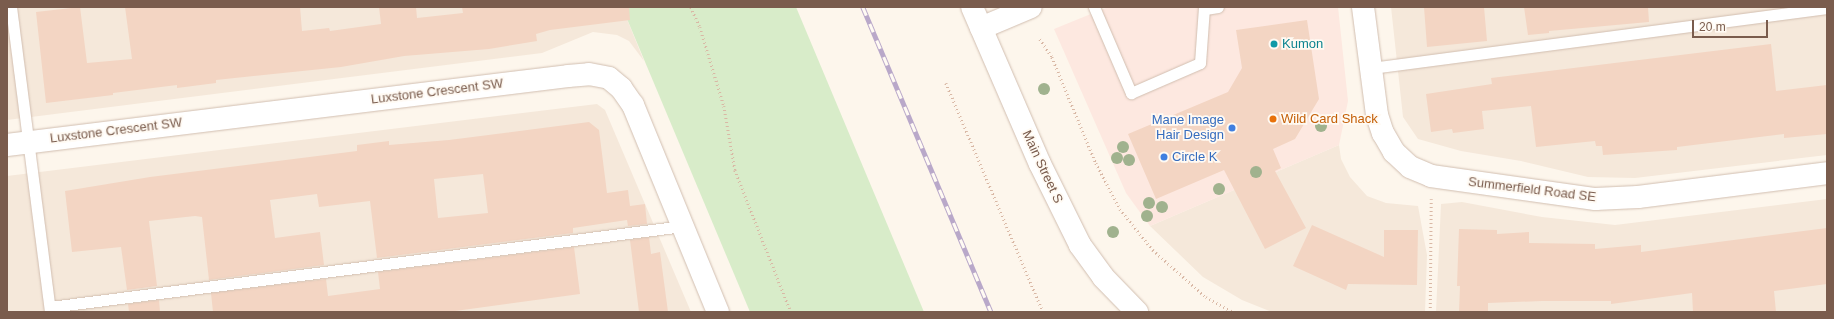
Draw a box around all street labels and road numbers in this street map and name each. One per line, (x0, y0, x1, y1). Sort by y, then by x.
street label: Luxstone Crescent SW (370, 76, 504, 108)
street label: Luxstone Crescent SW (49, 115, 183, 147)
street label: Main Street S (1018, 128, 1066, 206)
street label: Summerfield Road SE (1467, 174, 1597, 206)

